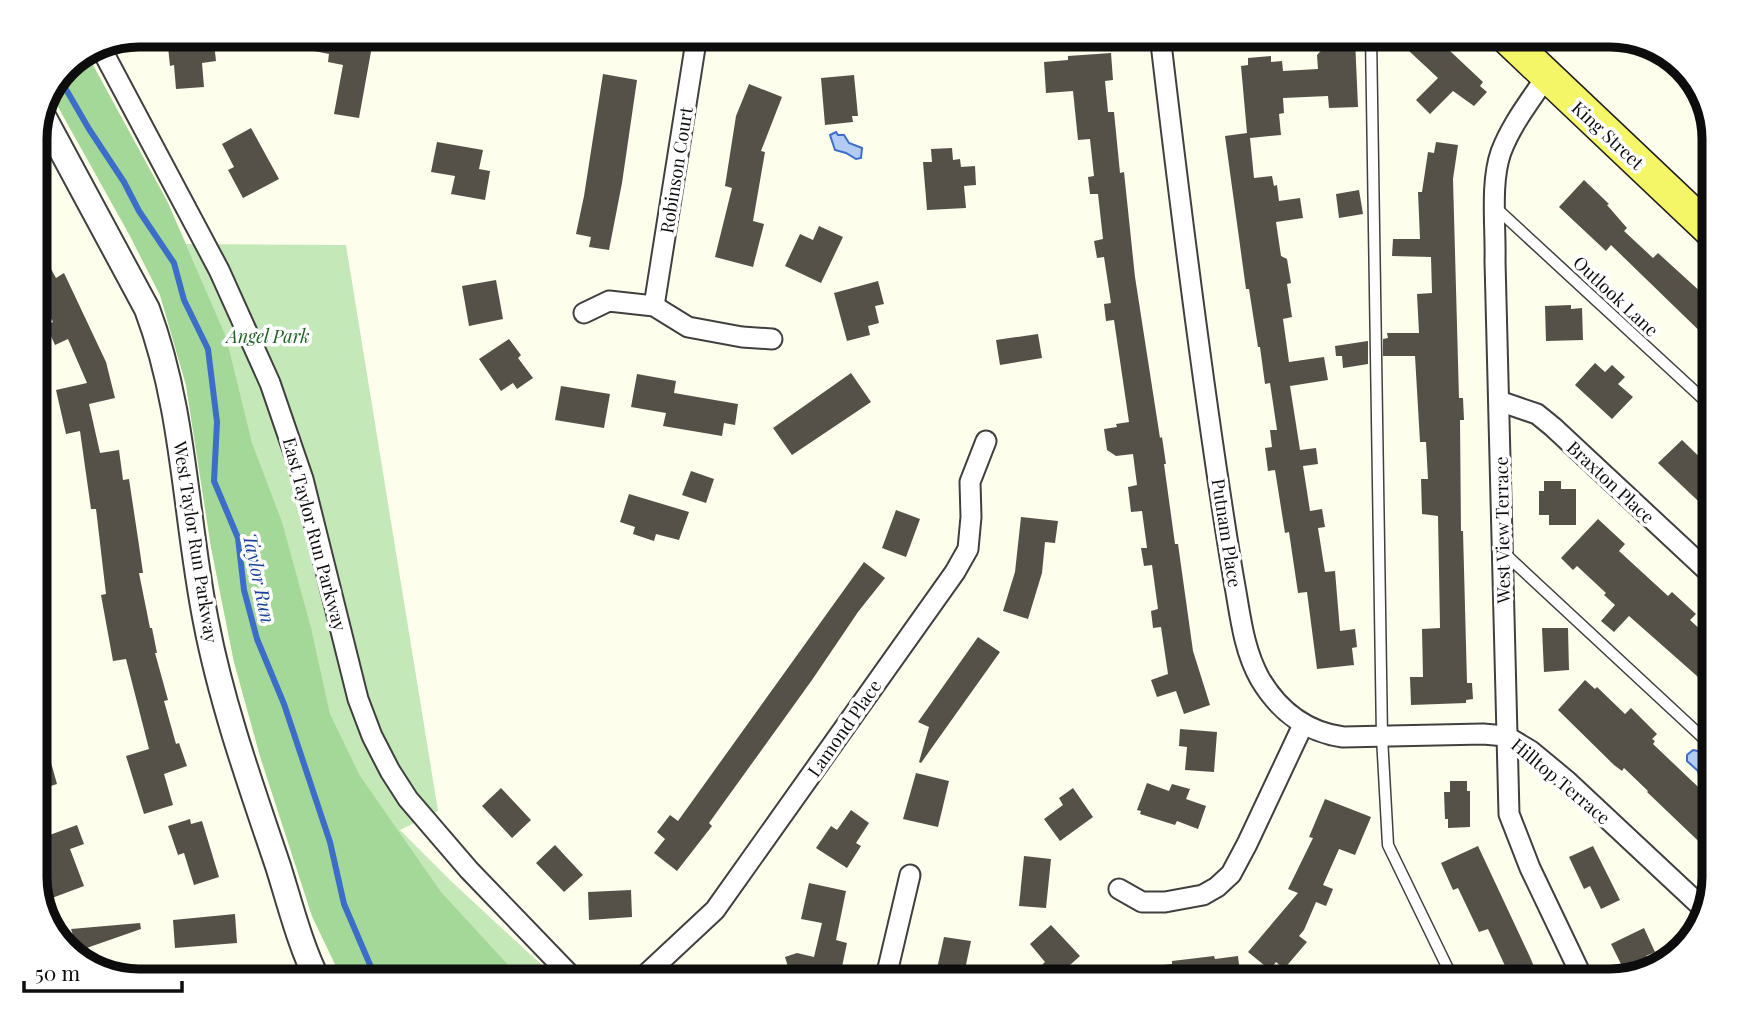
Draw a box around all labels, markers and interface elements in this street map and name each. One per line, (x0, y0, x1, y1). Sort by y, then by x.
street label: King Street (1567, 96, 1650, 175)
street label: Robinson Court (654, 104, 698, 235)
street label: Outlook Lane (1568, 250, 1664, 342)
park label: Angel Park (224, 324, 310, 348)
street label: East Taylor Run Parkway (278, 435, 352, 633)
street label: Braxton Place (1562, 435, 1660, 529)
street label: West Taylor Run Parkway (168, 439, 224, 644)
street label: West View Terrace (1489, 456, 1515, 605)
street label: Putnam Place (1207, 477, 1247, 589)
water label: Taylor Run (238, 531, 282, 625)
street label: Lamond Place (802, 675, 886, 781)
street label: Hilltop Terrace (1506, 733, 1616, 829)
scale bar (24, 950, 182, 994)
text: 50 m (35, 958, 81, 986)

